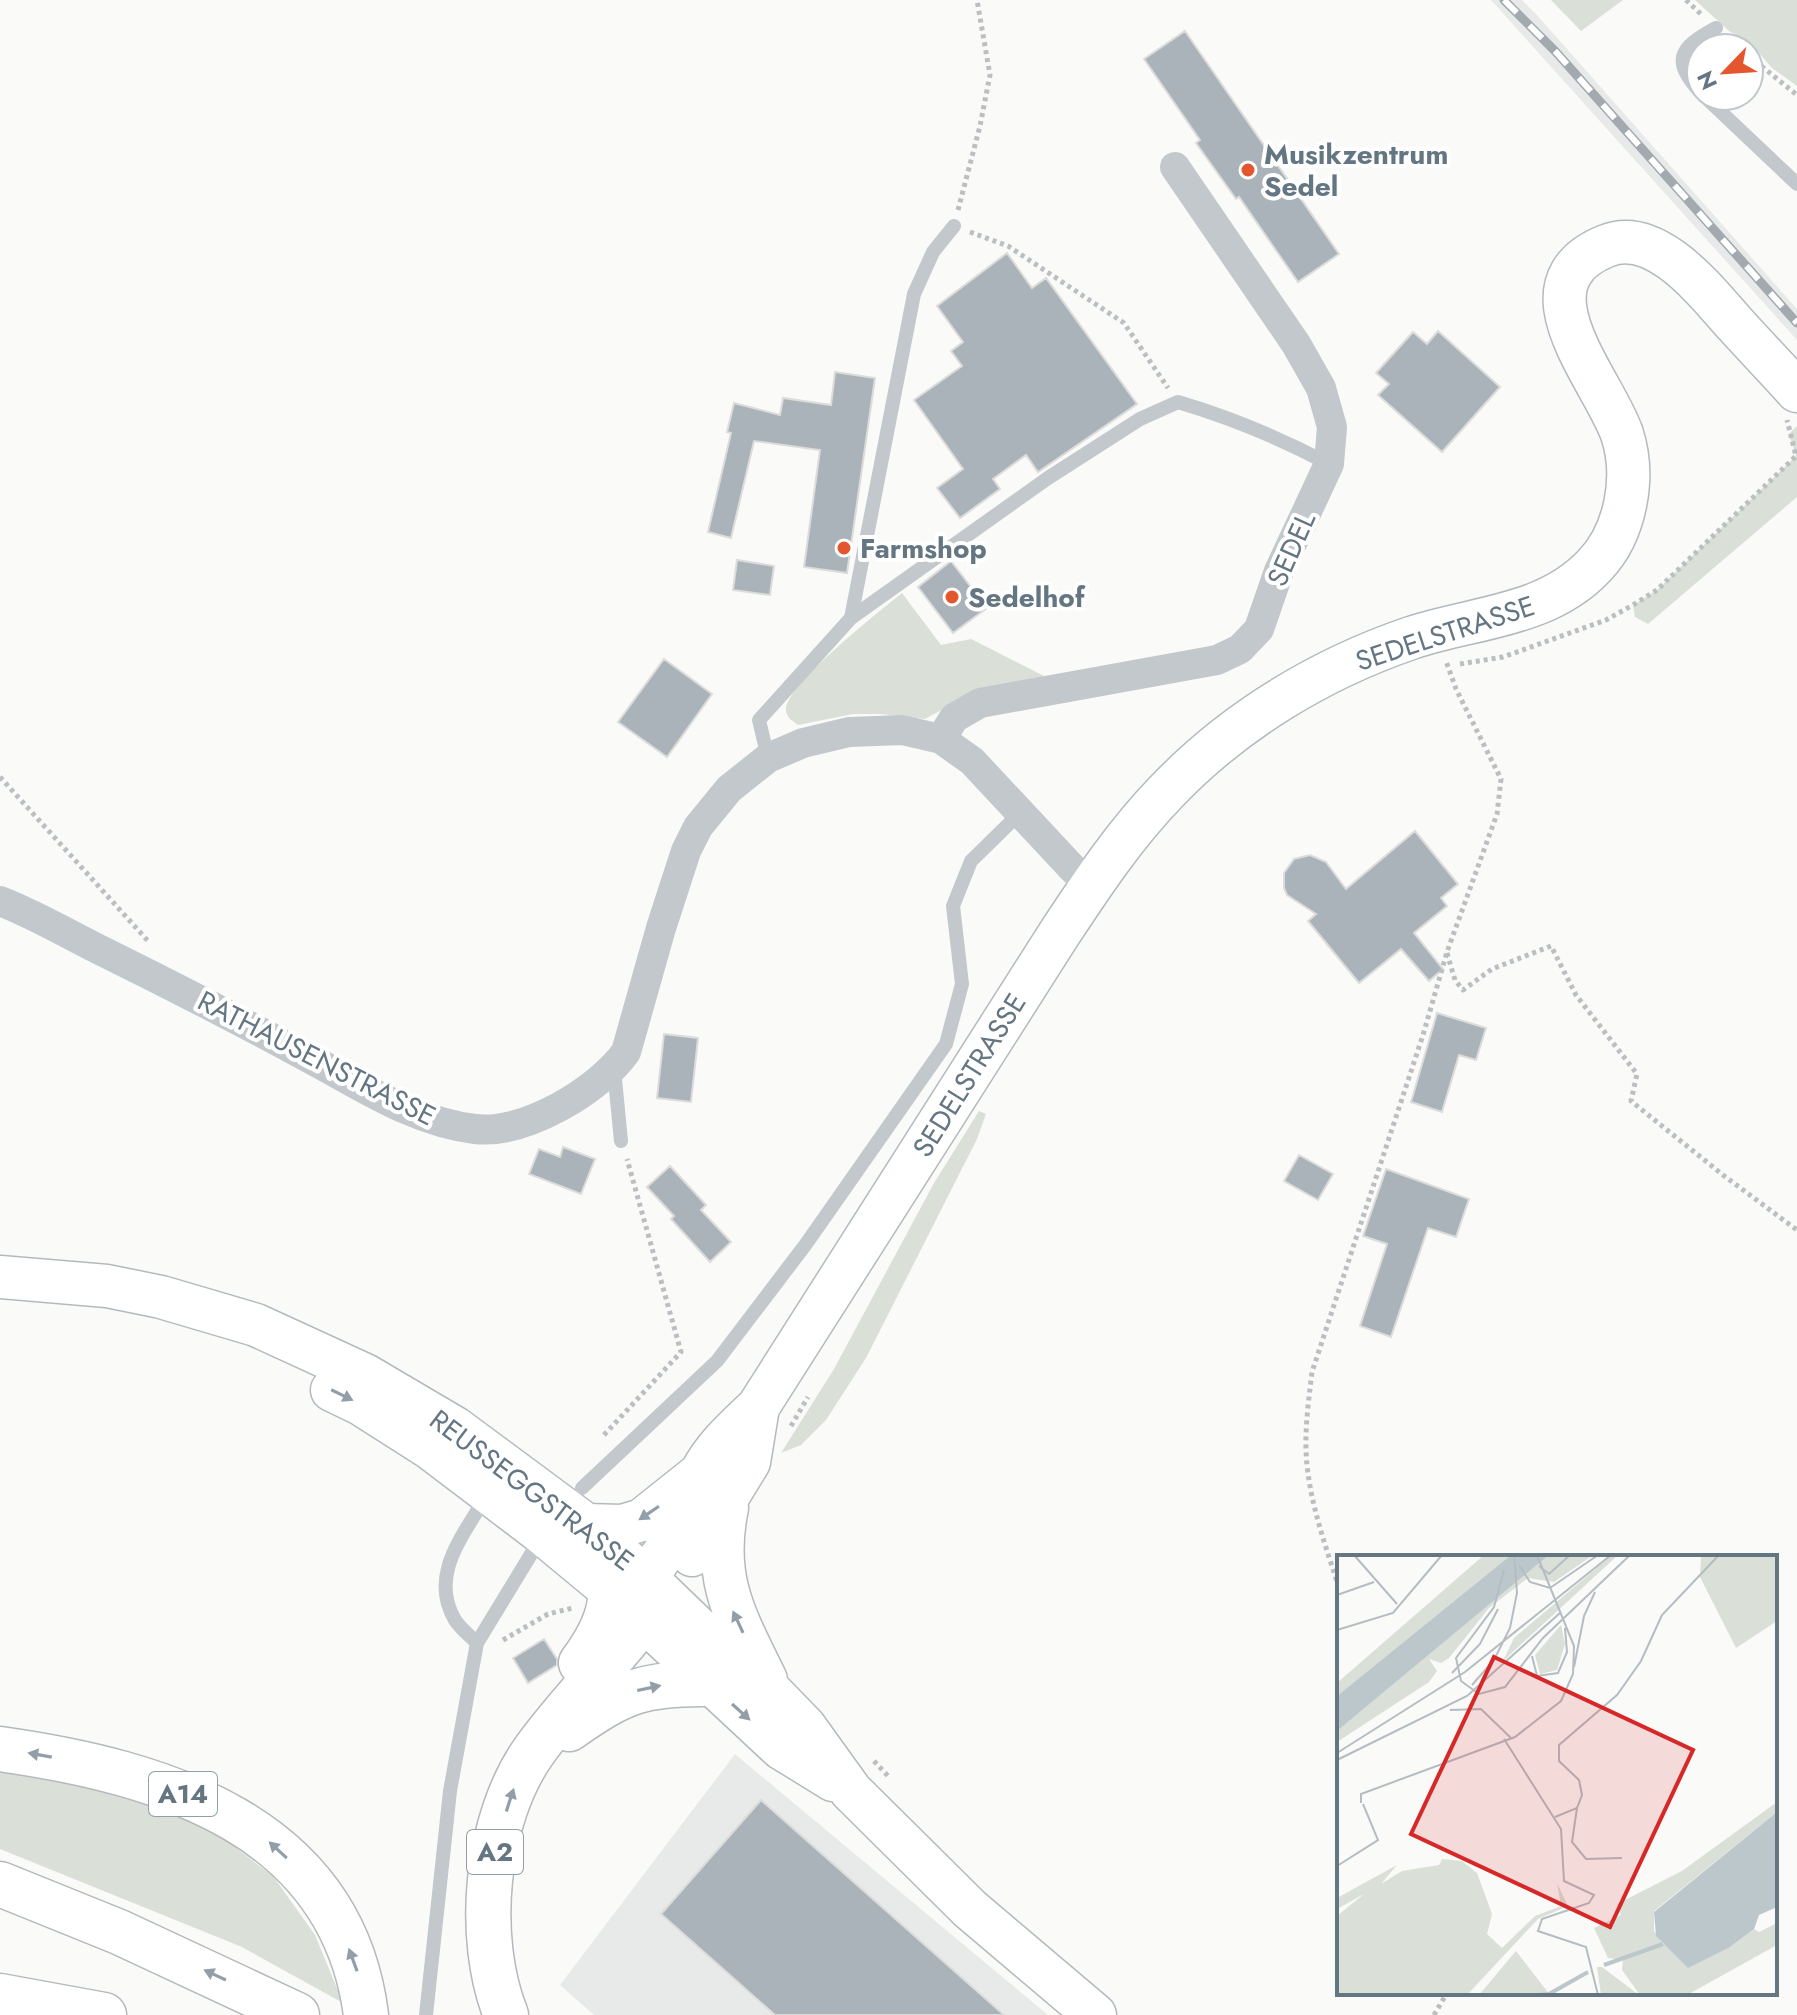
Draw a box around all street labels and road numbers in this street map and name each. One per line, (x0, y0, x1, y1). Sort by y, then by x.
street label: SEDEL (1257, 505, 1326, 593)
street label: SEDELSTRASSE (1350, 585, 1540, 682)
street label: RATHAUSENSTRASSE (191, 981, 443, 1136)
street label: SEDELSTRASSE (903, 985, 1036, 1165)
street label: REUSSEGGSTRASSE (421, 1400, 643, 1581)
road number: A14 (149, 1772, 217, 1816)
road number: A2 (467, 1830, 523, 1874)

